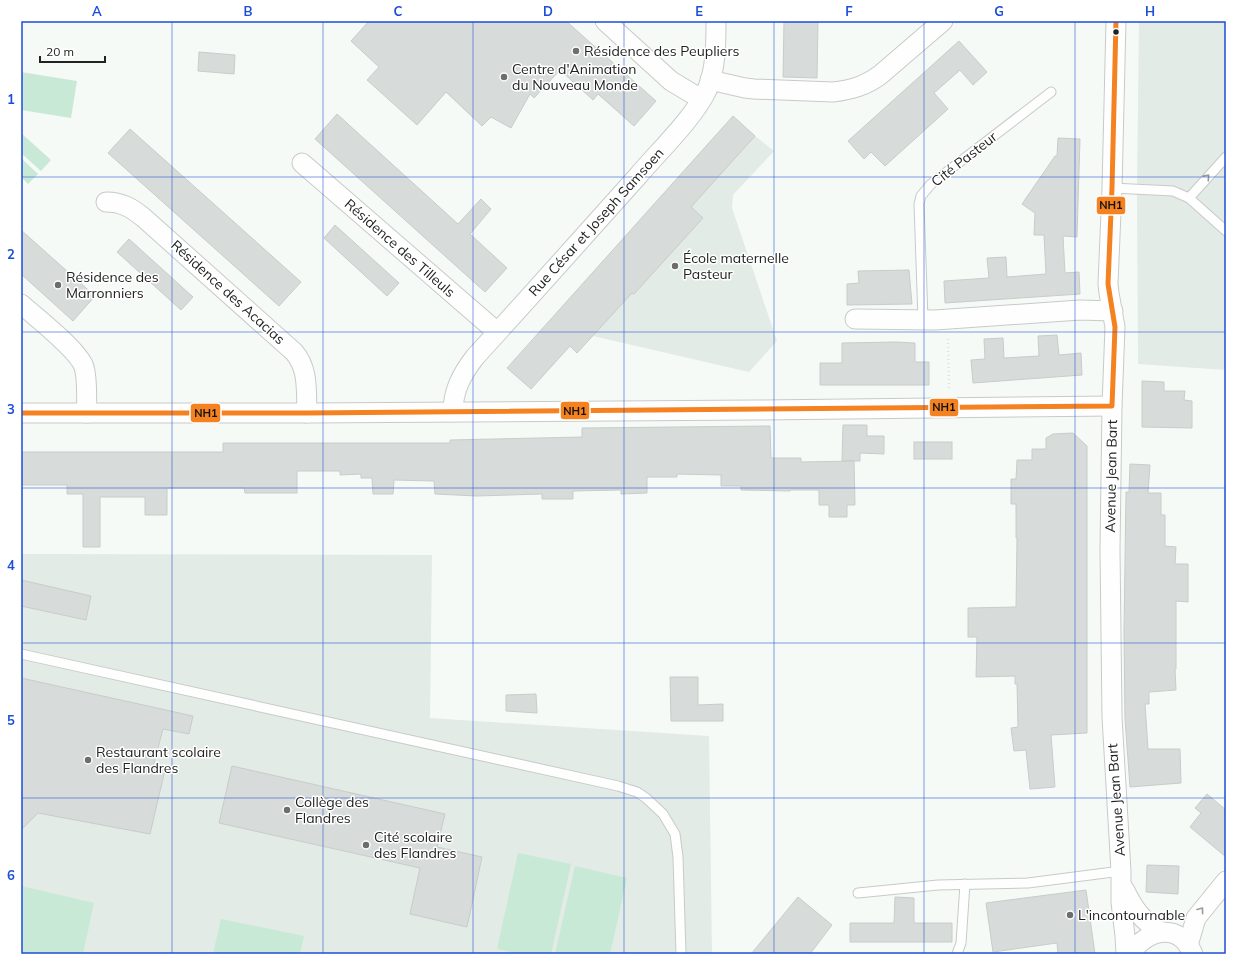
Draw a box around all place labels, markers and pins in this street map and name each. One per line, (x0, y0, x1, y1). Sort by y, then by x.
unlabelled marker (1111, 27, 1121, 37)
place label: Résidence des Peupliers (584, 42, 740, 60)
marker: Résidence des Peupliers (571, 46, 581, 56)
place label: Centre d'Animation du Nouveau Monde (512, 60, 638, 94)
marker: Centre d'Animation du Nouveau Monde (499, 72, 509, 82)
place label: École maternelle Pasteur (683, 249, 789, 283)
marker: École maternelle Pasteur (670, 261, 680, 271)
place label: Résidence des Marronniers (66, 268, 159, 302)
marker: Résidence des Marronniers (53, 280, 63, 290)
place label: Restaurant scolaire des Flandres (96, 743, 221, 777)
marker: Restaurant scolaire des Flandres (83, 755, 93, 765)
place label: Collège des Flandres (295, 793, 369, 827)
marker: Collège des Flandres (282, 805, 292, 815)
place label: Cité scolaire des Flandres (374, 828, 456, 862)
marker: Cité scolaire des Flandres (361, 840, 371, 850)
place label: L'incontournable (1078, 906, 1185, 924)
marker: L'incontournable (1065, 910, 1075, 920)

